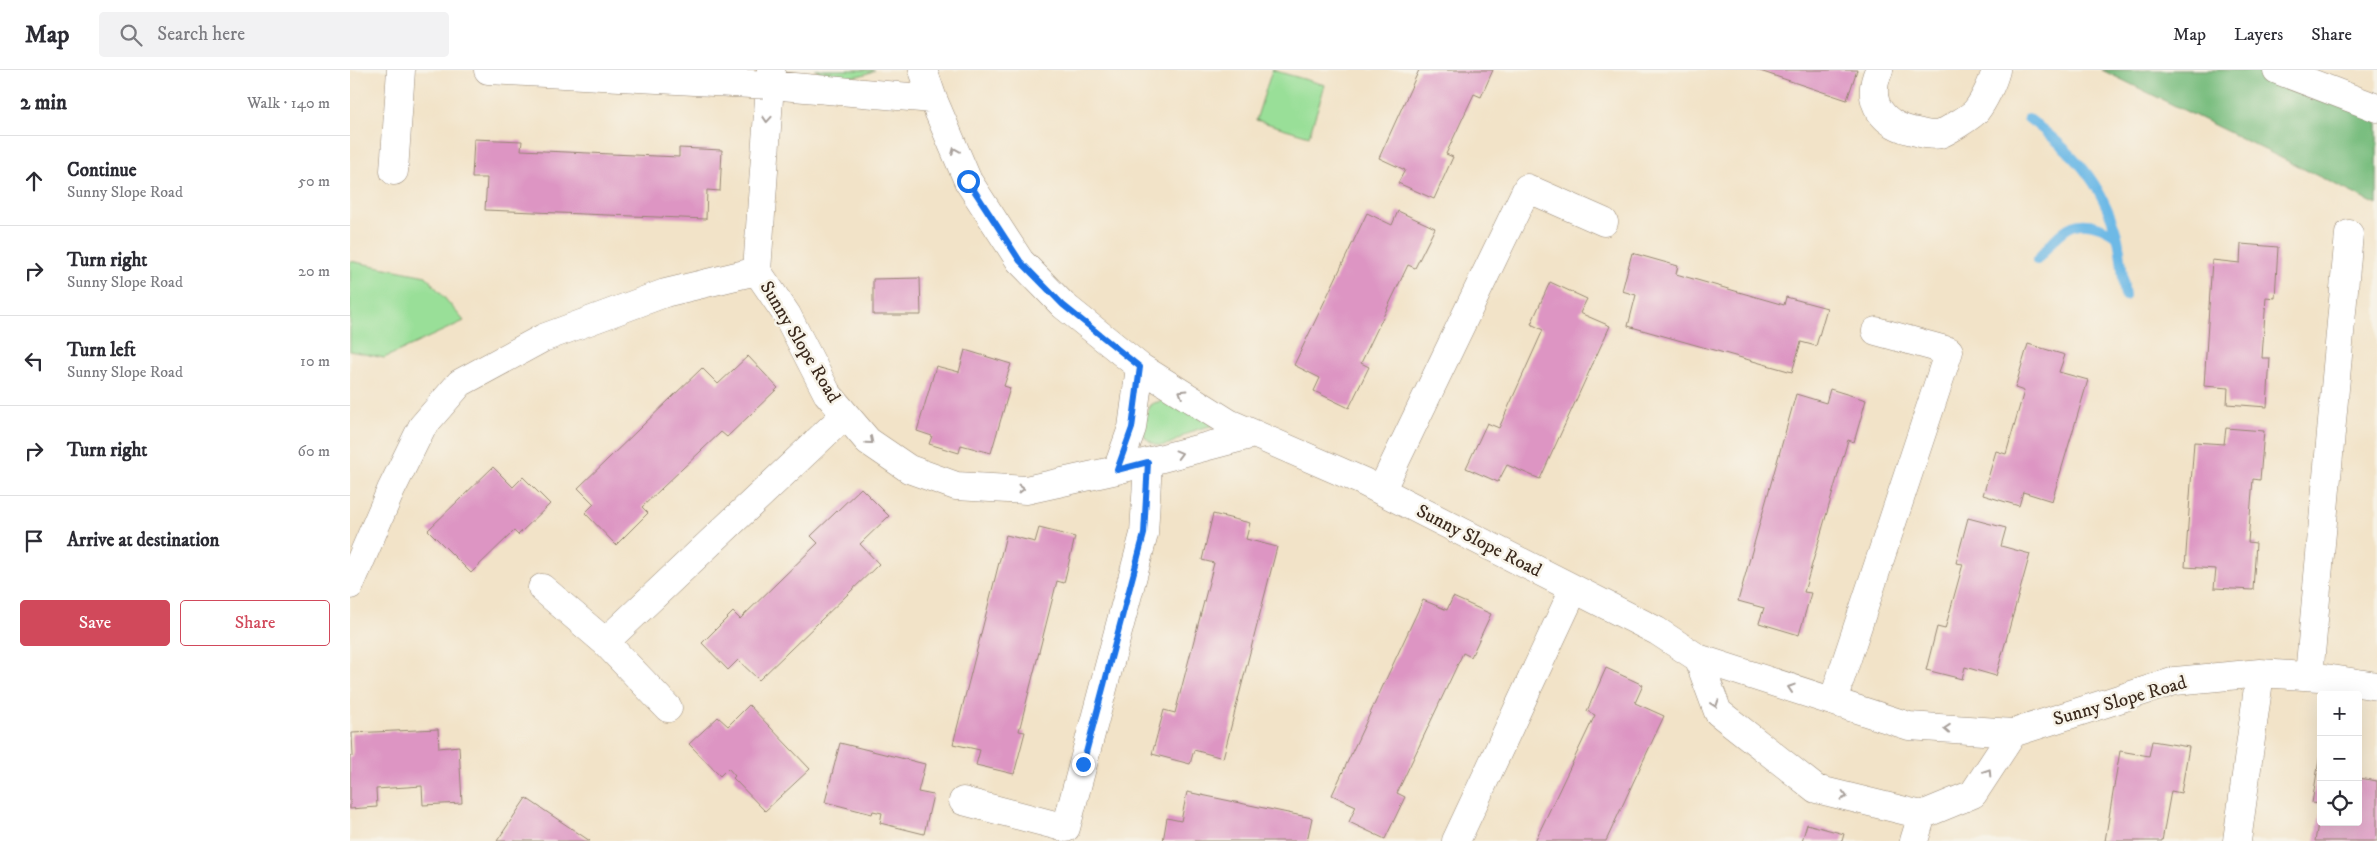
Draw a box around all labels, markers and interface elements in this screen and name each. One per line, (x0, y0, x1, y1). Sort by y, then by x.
search box (99, 12, 449, 57)
text: Map (25, 20, 69, 50)
icon: search (117, 21, 145, 49)
text: Search here (157, 23, 245, 46)
text: Map (2173, 24, 2206, 46)
text: Layers (2234, 24, 2283, 46)
text: Share (2311, 24, 2352, 46)
text: 2 min (20, 90, 67, 116)
text: Walk · 140 m (247, 93, 330, 113)
one-way arrow (762, 115, 773, 123)
one-way arrow (951, 147, 962, 156)
text: Continue (67, 159, 137, 182)
icon: ahead (20, 167, 48, 195)
route start (957, 170, 980, 193)
text: 50 m (298, 171, 330, 191)
text: Sunny Slope Road (67, 182, 183, 202)
text: Turn right (67, 249, 147, 272)
icon: right (20, 257, 48, 285)
text: 20 m (298, 261, 330, 281)
text: Sunny Slope Road (67, 272, 183, 292)
street label: Sunny Slope Road (755, 277, 846, 407)
text: Turn left (67, 339, 136, 362)
icon: left (20, 347, 48, 375)
text: 10 m (300, 351, 330, 371)
text: Sunny Slope Road (67, 362, 183, 382)
one-way arrow (1178, 389, 1187, 399)
one-way arrow (865, 436, 874, 445)
icon: right (20, 437, 48, 465)
text: Turn right (67, 439, 147, 462)
text: 60 m (298, 441, 330, 461)
one-way arrow (1175, 449, 1184, 460)
one-way arrow (1018, 484, 1025, 494)
street label: Sunny Slope Road (1412, 500, 1546, 583)
icon: arrive (20, 527, 48, 555)
text: Arrive at destination (67, 529, 219, 552)
button: Save (20, 600, 170, 646)
button: Share (180, 600, 330, 646)
street label: Sunny Slope Road (2051, 671, 2190, 731)
one-way arrow (1787, 683, 1796, 693)
map controls (2317, 691, 2362, 826)
button: + (2317, 691, 2362, 736)
one-way arrow (1709, 699, 1719, 708)
one-way arrow (1943, 723, 1951, 734)
button: − (2317, 736, 2362, 781)
route end (1072, 753, 1095, 776)
one-way arrow (1982, 768, 1991, 777)
button: locate (2317, 781, 2362, 826)
one-way arrow (1840, 790, 1849, 801)

